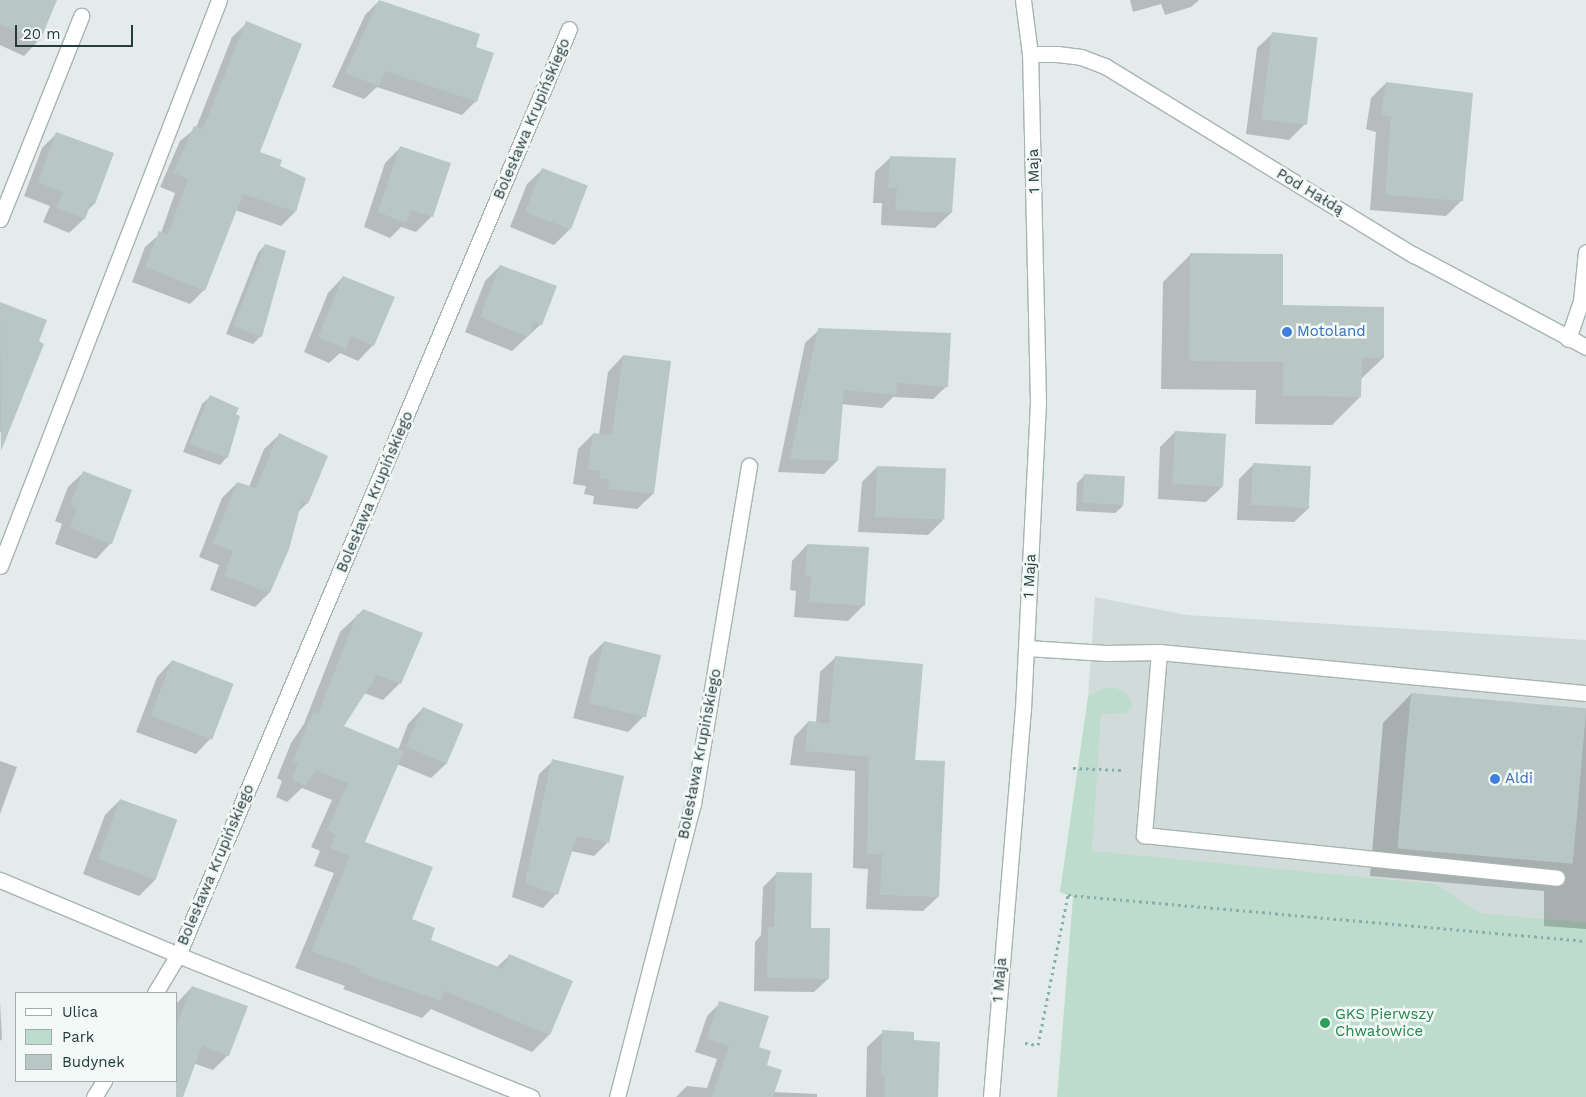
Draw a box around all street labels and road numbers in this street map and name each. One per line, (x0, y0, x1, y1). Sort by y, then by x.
street label: Bolesława Krupińskiego (490, 36, 574, 202)
street label: 1 Maja (1024, 148, 1044, 194)
street label: Pod Hałdą (1273, 165, 1347, 219)
street label: Bolesława Krupińskiego (333, 409, 417, 575)
street label: 1 Maja (1020, 553, 1040, 599)
street label: Bolesława Krupińskiego (675, 667, 725, 841)
street label: Bolesława Krupińskiego (174, 782, 258, 948)
street label: 1 Maja (989, 957, 1011, 1003)

